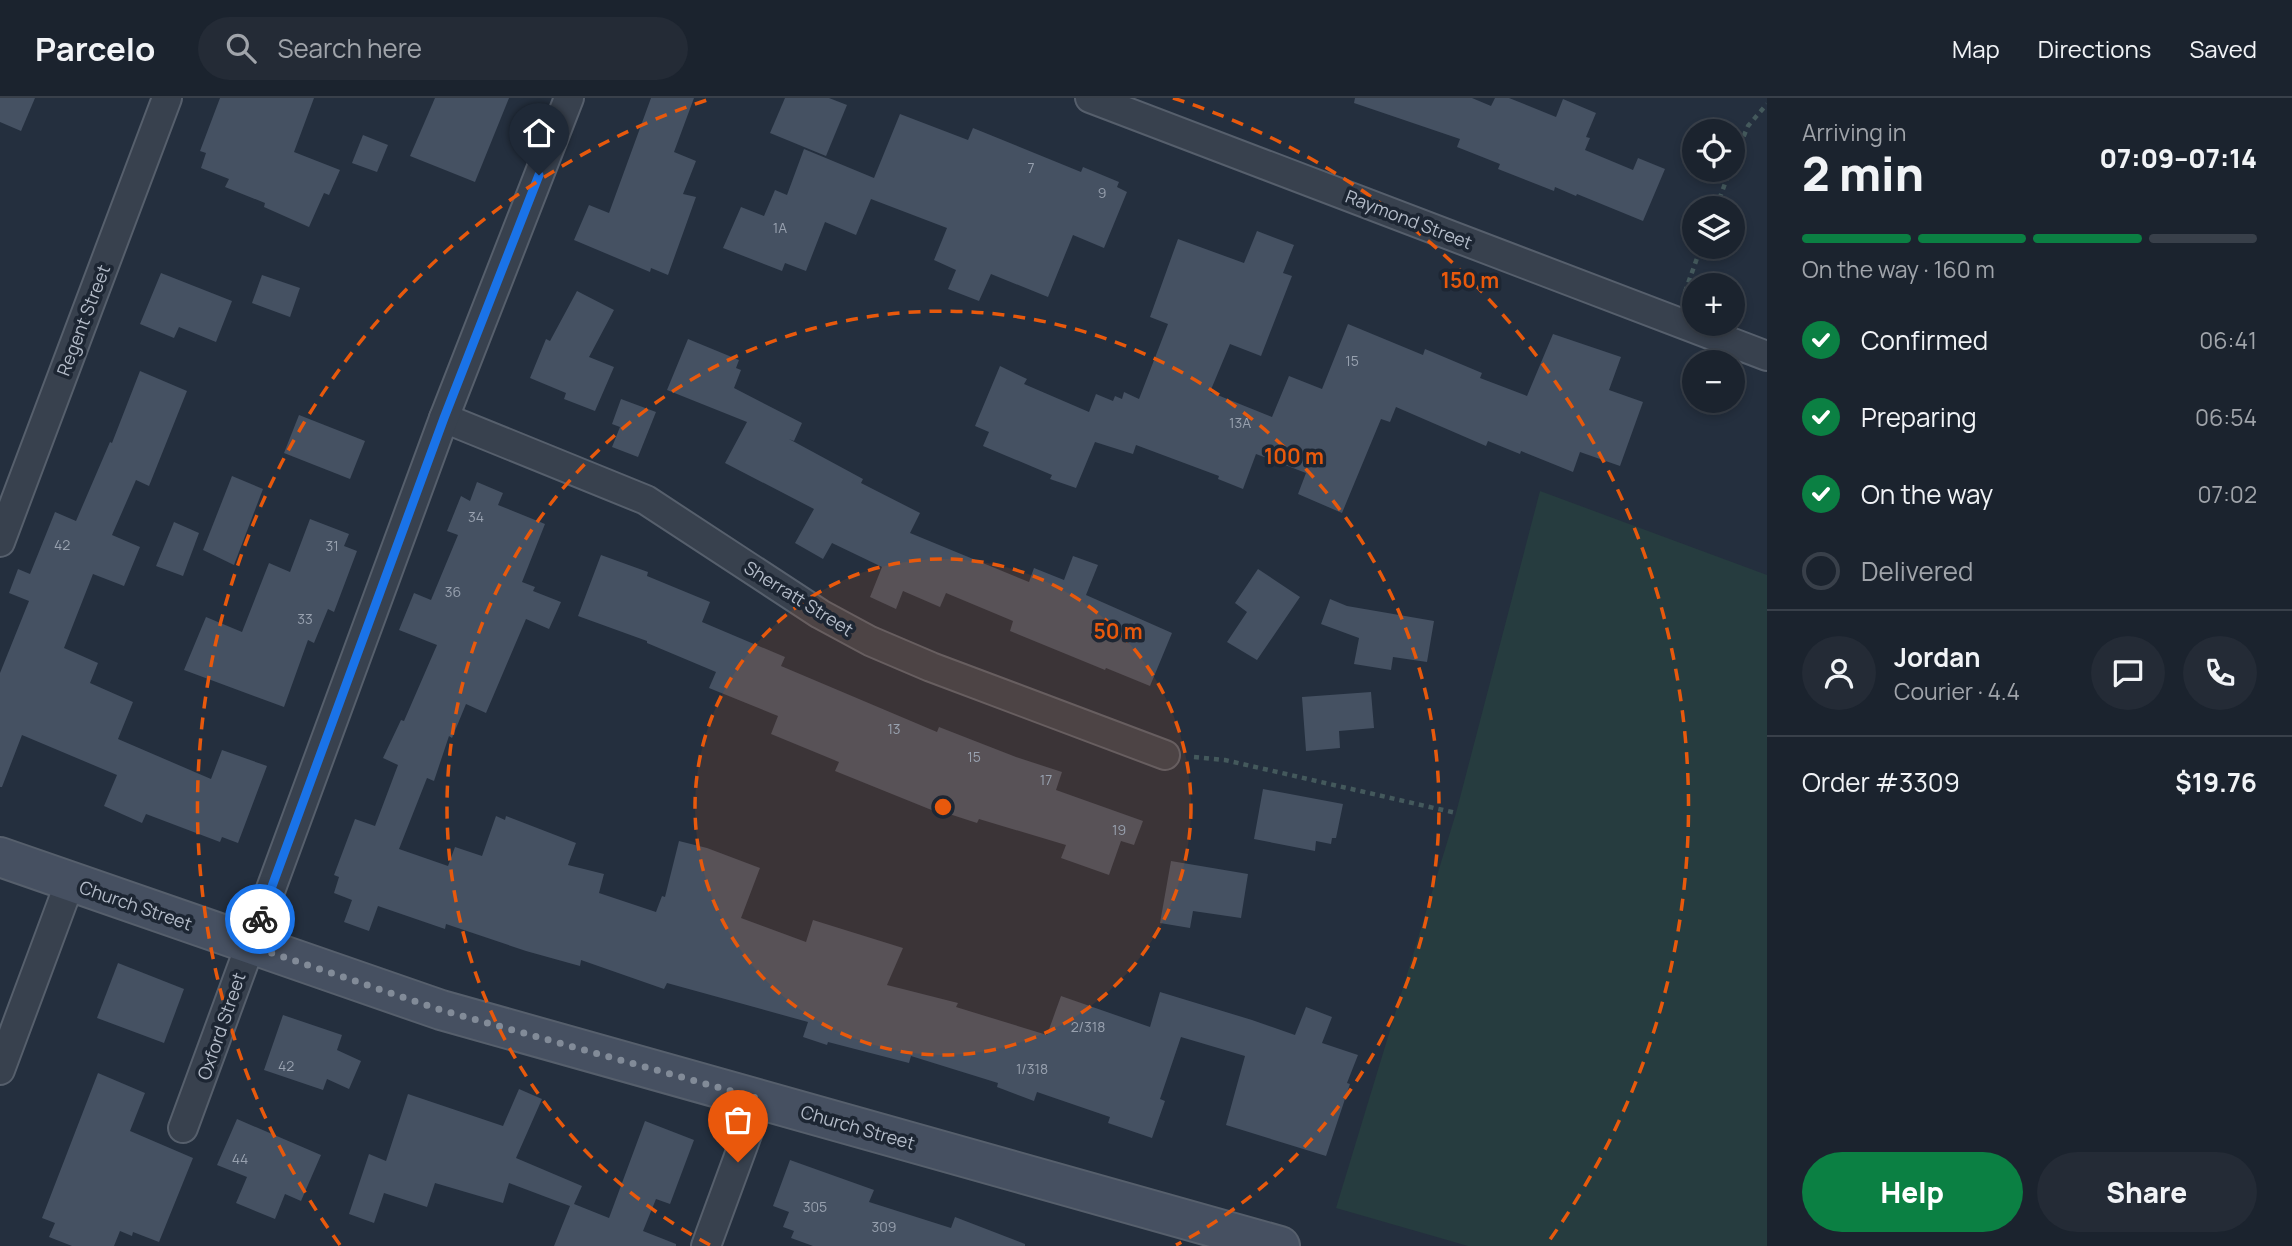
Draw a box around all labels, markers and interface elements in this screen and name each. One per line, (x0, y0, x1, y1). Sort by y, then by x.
search box (198, 17, 688, 80)
text: Parcelo (35, 26, 156, 71)
icon: search (222, 29, 260, 67)
text: Search here (278, 30, 422, 66)
text: Map (1952, 32, 2000, 65)
text: Directions (2038, 32, 2151, 65)
text: Saved (2189, 32, 2257, 65)
pin (509, 103, 569, 175)
icon: home (520, 114, 558, 152)
text: Arriving in (1802, 116, 1907, 148)
map controls (1682, 119, 1745, 413)
button: locate (1682, 119, 1745, 182)
text: 07:09–07:14 (2100, 140, 2257, 176)
text: 2 min (1802, 142, 1924, 205)
house number: 7 (1027, 158, 1035, 177)
house number: 9 (1098, 183, 1106, 202)
street label: Raymond Street (1342, 184, 1476, 254)
button: layers (1682, 196, 1745, 259)
house number: 1A (773, 218, 787, 237)
text: On the way · 160 m (1802, 253, 1995, 285)
street label: Regent Street (51, 261, 115, 379)
text: 150 m (1441, 266, 1499, 294)
button: + (1682, 273, 1745, 336)
icon: check (1802, 321, 1840, 359)
text: Confirmed (1861, 322, 1988, 358)
text: 06:41 (2199, 324, 2257, 356)
button: − (1682, 350, 1745, 413)
house number: 15 (1345, 351, 1359, 370)
icon: check (1802, 398, 1840, 436)
text: Preparing (1861, 399, 1977, 435)
text: 06:54 (2195, 401, 2257, 433)
house number: 13A (1229, 413, 1251, 432)
text: 100 m (1264, 442, 1324, 470)
icon: check (1802, 475, 1840, 513)
text: On the way (1861, 476, 1993, 512)
text: 07:02 (2197, 478, 2257, 510)
house number: 34 (468, 507, 484, 526)
house number: 42 (54, 535, 70, 554)
house number: 31 (325, 536, 339, 555)
text: Delivered (1861, 553, 1973, 589)
street label: Sherratt Street (740, 555, 858, 641)
house number: 36 (445, 582, 461, 601)
house number: 33 (297, 609, 313, 628)
text: 50 m (1093, 617, 1143, 645)
button: person (1802, 636, 1876, 710)
button: chat (2091, 636, 2165, 710)
button: phone (2183, 636, 2257, 710)
text: Jordan (1894, 639, 1980, 675)
text: Courier · 4.4 (1894, 675, 2020, 707)
house number: 13 (887, 719, 901, 738)
house number: 15 (967, 747, 981, 766)
text: Order #3309 (1802, 764, 1960, 800)
text: $19.76 (2175, 764, 2257, 800)
house number: 17 (1040, 770, 1052, 789)
centre of rings (931, 795, 955, 819)
house number: 19 (1112, 820, 1126, 839)
street label: Church Street (76, 874, 196, 936)
courier (225, 884, 295, 954)
icon: bike (241, 900, 279, 938)
street label: Oxford Street (191, 969, 251, 1083)
house number: 2/318 (1071, 1017, 1105, 1036)
house number: 42 (278, 1056, 294, 1075)
house number: 1/318 (1016, 1059, 1048, 1078)
pin (708, 1090, 768, 1162)
street label: Church Street (798, 1099, 918, 1155)
icon: bag (719, 1101, 757, 1139)
house number: 44 (232, 1149, 248, 1168)
button: Help (1802, 1152, 2023, 1232)
button: Share (2037, 1152, 2257, 1232)
house number: 305 (803, 1197, 827, 1216)
house number: 309 (872, 1217, 896, 1236)

